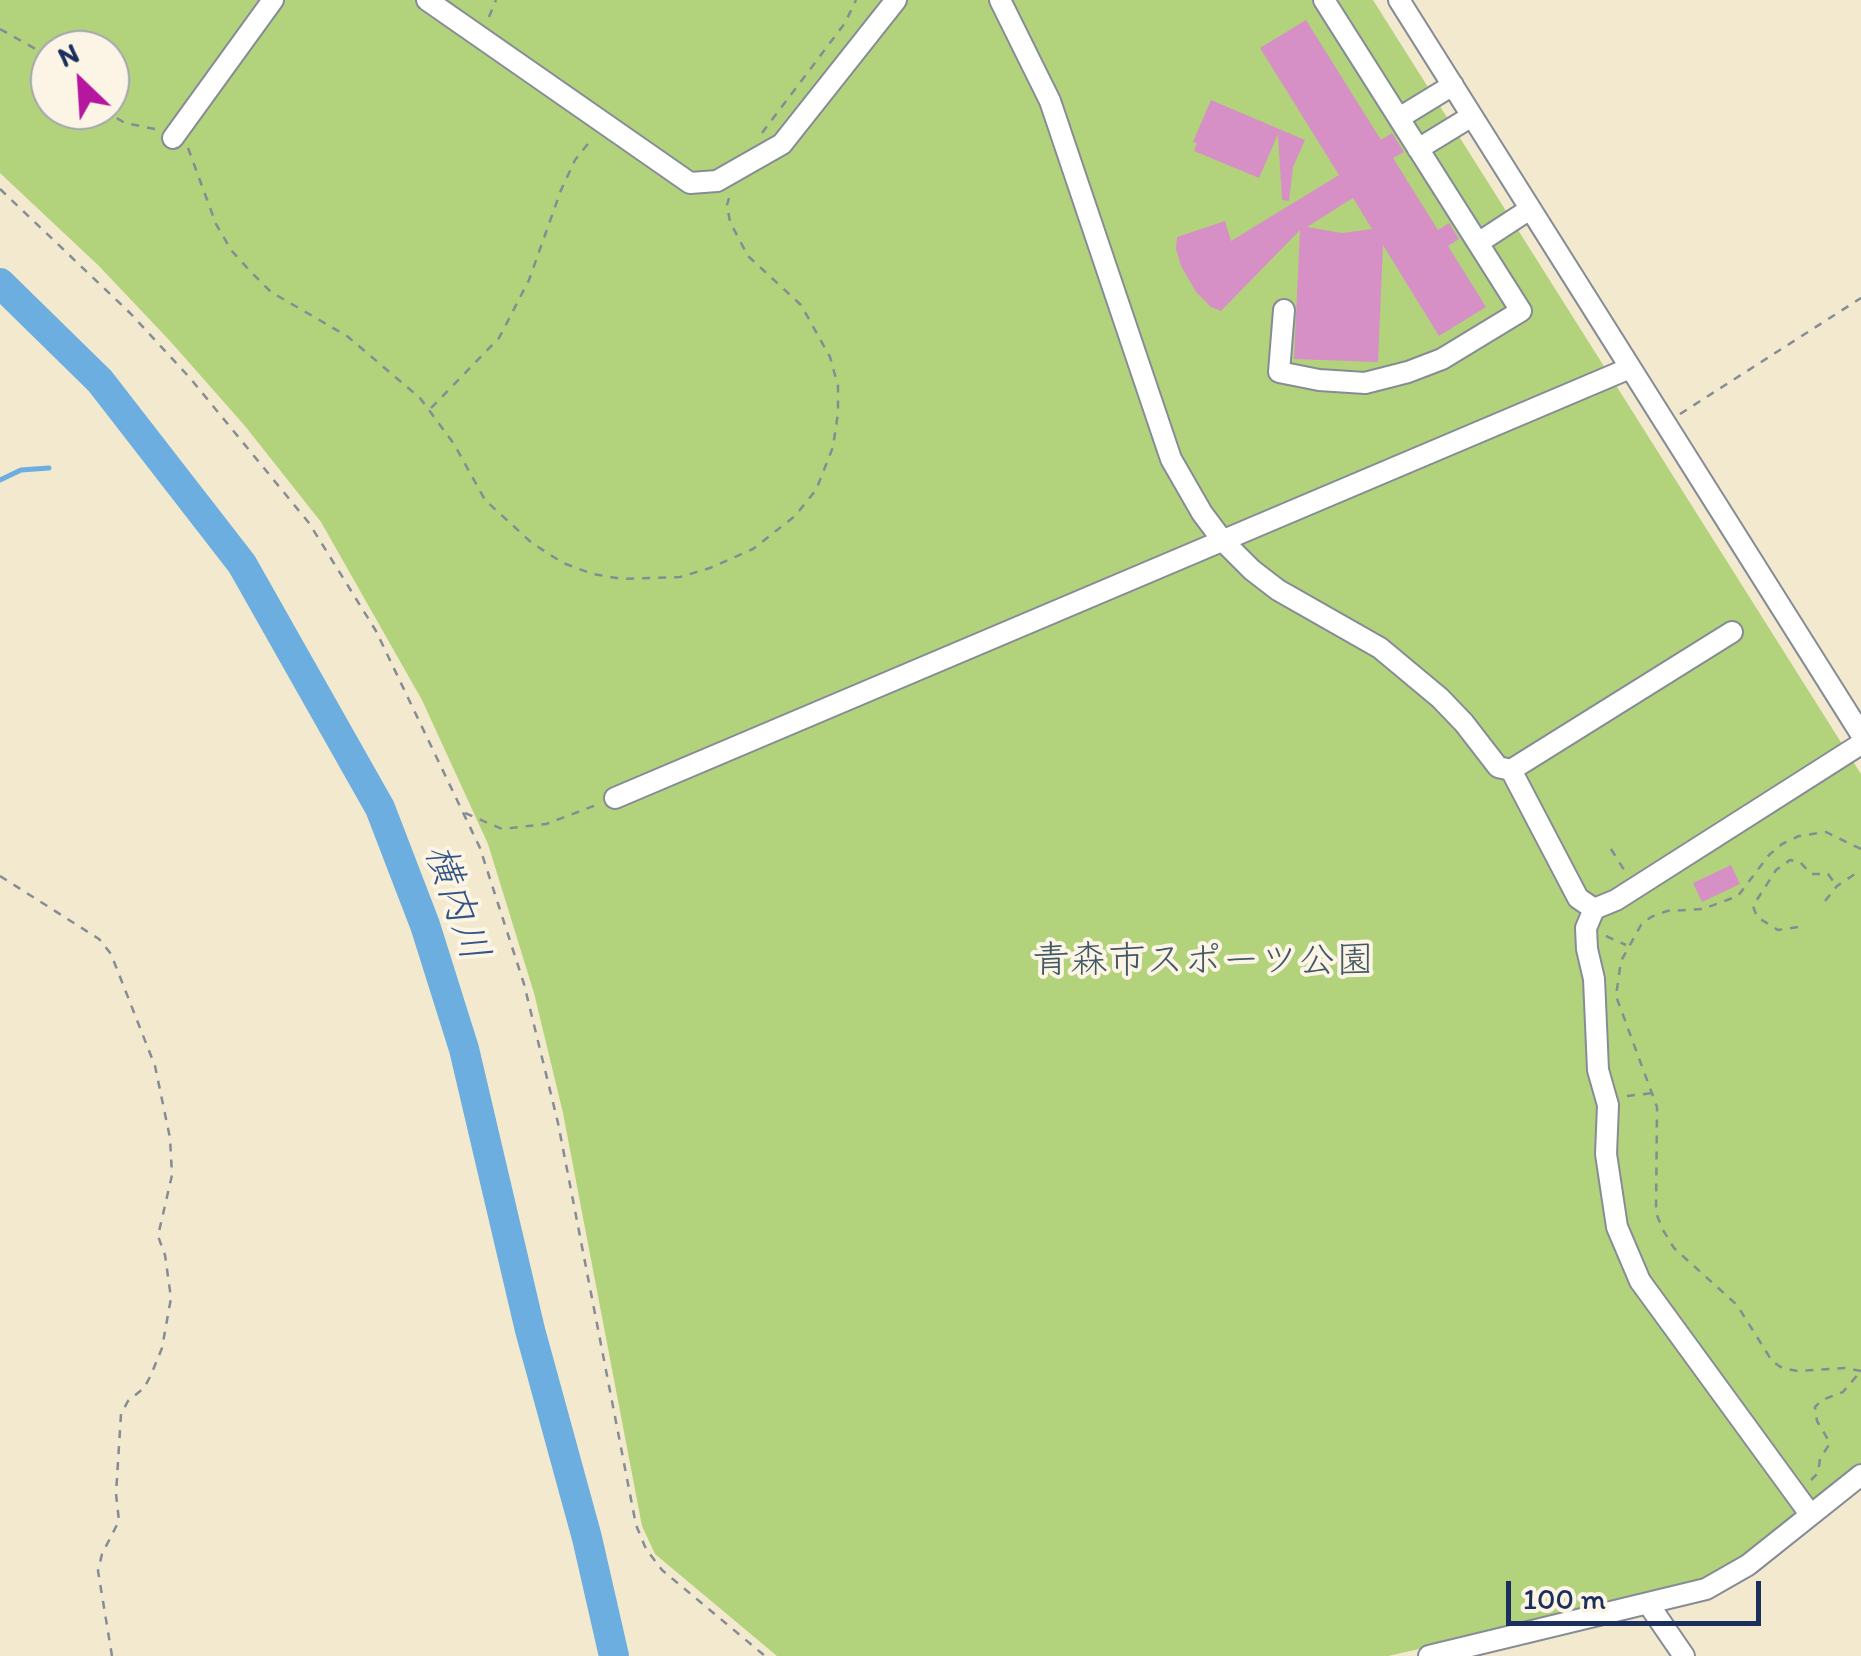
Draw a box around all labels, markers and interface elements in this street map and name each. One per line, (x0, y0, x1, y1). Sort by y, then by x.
north arrow (30, 30, 130, 130)
text: N (52, 35, 84, 74)
water label: 横内川 (413, 838, 497, 968)
park label: 青森市スポーツ公園 (1032, 939, 1374, 985)
scale bar (1511, 1561, 1766, 1623)
text: 100 m (1523, 1580, 1606, 1617)

